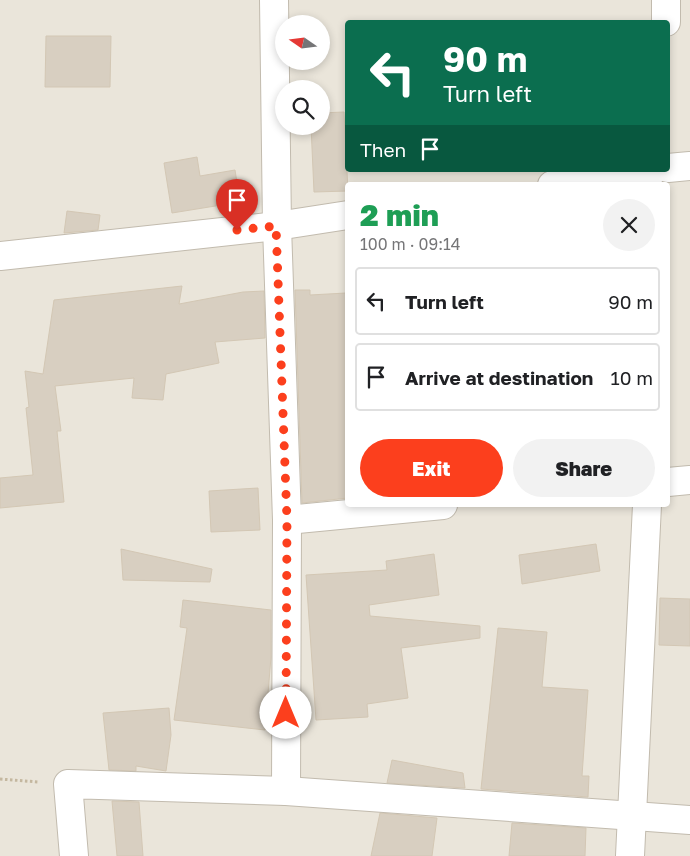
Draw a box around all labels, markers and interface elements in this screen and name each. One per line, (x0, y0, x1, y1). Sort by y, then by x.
north arrow (275, 15, 330, 70)
map controls (275, 15, 330, 135)
text: 90 m (443, 38, 527, 80)
icon: left (360, 40, 425, 105)
button: search (275, 80, 330, 135)
text: Turn left (443, 80, 532, 107)
icon: arrive (416, 135, 444, 163)
text: Then (360, 138, 406, 161)
pin (216, 179, 258, 230)
icon: arrive (223, 186, 251, 214)
text: 2 min (360, 197, 439, 233)
button: close (603, 199, 655, 251)
text: 100 m · 09:14 (360, 234, 460, 254)
icon: left (362, 287, 390, 315)
text: Turn left (405, 290, 484, 313)
text: 90 m (608, 290, 653, 313)
icon: arrive (362, 363, 390, 391)
text: Arrive at destination (405, 366, 593, 389)
text: 10 m (610, 366, 653, 389)
button: Exit (360, 439, 503, 497)
button: Share (513, 439, 655, 497)
position arrow (259, 686, 311, 738)

